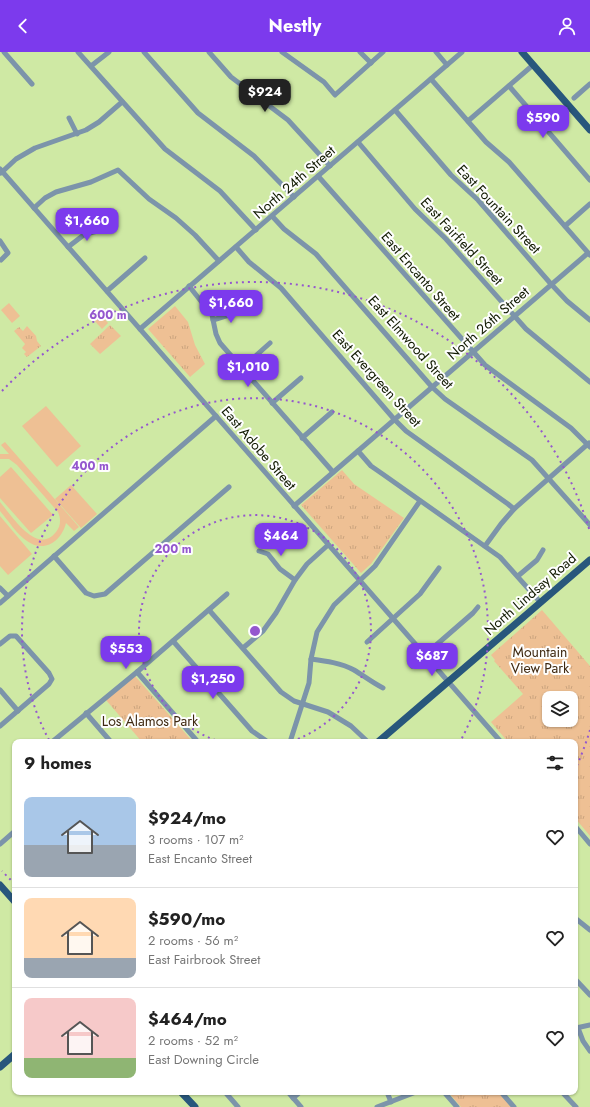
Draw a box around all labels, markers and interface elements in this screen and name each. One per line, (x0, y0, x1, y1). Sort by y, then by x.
text: Nestly (269, 13, 321, 39)
icon: back (12, 15, 34, 37)
icon: person (556, 15, 578, 37)
pin: $924 (241, 79, 289, 113)
text: $924 (248, 82, 282, 101)
pin: $590 (519, 105, 567, 139)
text: $590 (526, 108, 560, 127)
street label: North 24th Street (249, 140, 340, 223)
street label: East Fountain Street (452, 160, 546, 258)
street label: East Fairfield Street (416, 193, 508, 290)
pin: $1,660 (54, 208, 120, 242)
text: $1,660 (65, 211, 109, 230)
street label: East Encanto Street (377, 227, 466, 325)
street label: North 26th Street (443, 281, 534, 364)
pin: $1,660 (198, 290, 264, 324)
street label: East Elmwood Street (364, 291, 459, 394)
text: $1,660 (209, 293, 253, 312)
text: 600 m (89, 306, 127, 324)
street label: East Evergreen Street (328, 325, 427, 432)
pin: $1,010 (215, 354, 281, 388)
text: $1,010 (227, 357, 269, 376)
street label: East Adobe Street (217, 402, 302, 495)
text: 400 m (71, 457, 109, 475)
pin: $464 (257, 523, 305, 557)
text: $464 (264, 526, 298, 545)
text: 200 m (154, 540, 192, 558)
street label: North Lindsay Road (480, 548, 580, 640)
centre of rings (248, 624, 262, 638)
pin: $553 (102, 636, 150, 670)
text: $553 (110, 639, 142, 658)
park label: Mountain View Park (511, 642, 570, 678)
pin: $687 (408, 643, 456, 677)
text: $687 (416, 646, 448, 665)
pin: $1,250 (180, 666, 246, 700)
text: $1,250 (191, 669, 235, 688)
map controls (542, 691, 578, 727)
button: layers (542, 691, 578, 727)
park label: Los Alamos Park (102, 711, 199, 731)
text: 9 homes (24, 751, 92, 775)
icon: filters (544, 752, 566, 774)
text: $924/mo (148, 806, 226, 830)
icon: home (56, 813, 104, 861)
icon: heart (544, 826, 566, 848)
text: 3 rooms · 107 m² (148, 830, 244, 849)
text: East Encanto Street (148, 849, 252, 868)
text: $590/mo (148, 907, 225, 931)
icon: home (56, 914, 104, 962)
icon: heart (544, 927, 566, 949)
text: 2 rooms · 56 m² (148, 931, 238, 950)
text: East Fairbrook Street (148, 950, 260, 969)
text: $464/mo (148, 1007, 227, 1031)
icon: home (56, 1014, 104, 1062)
icon: heart (544, 1027, 566, 1049)
text: 2 rooms · 52 m² (148, 1031, 238, 1050)
text: East Downing Circle (148, 1050, 259, 1069)

